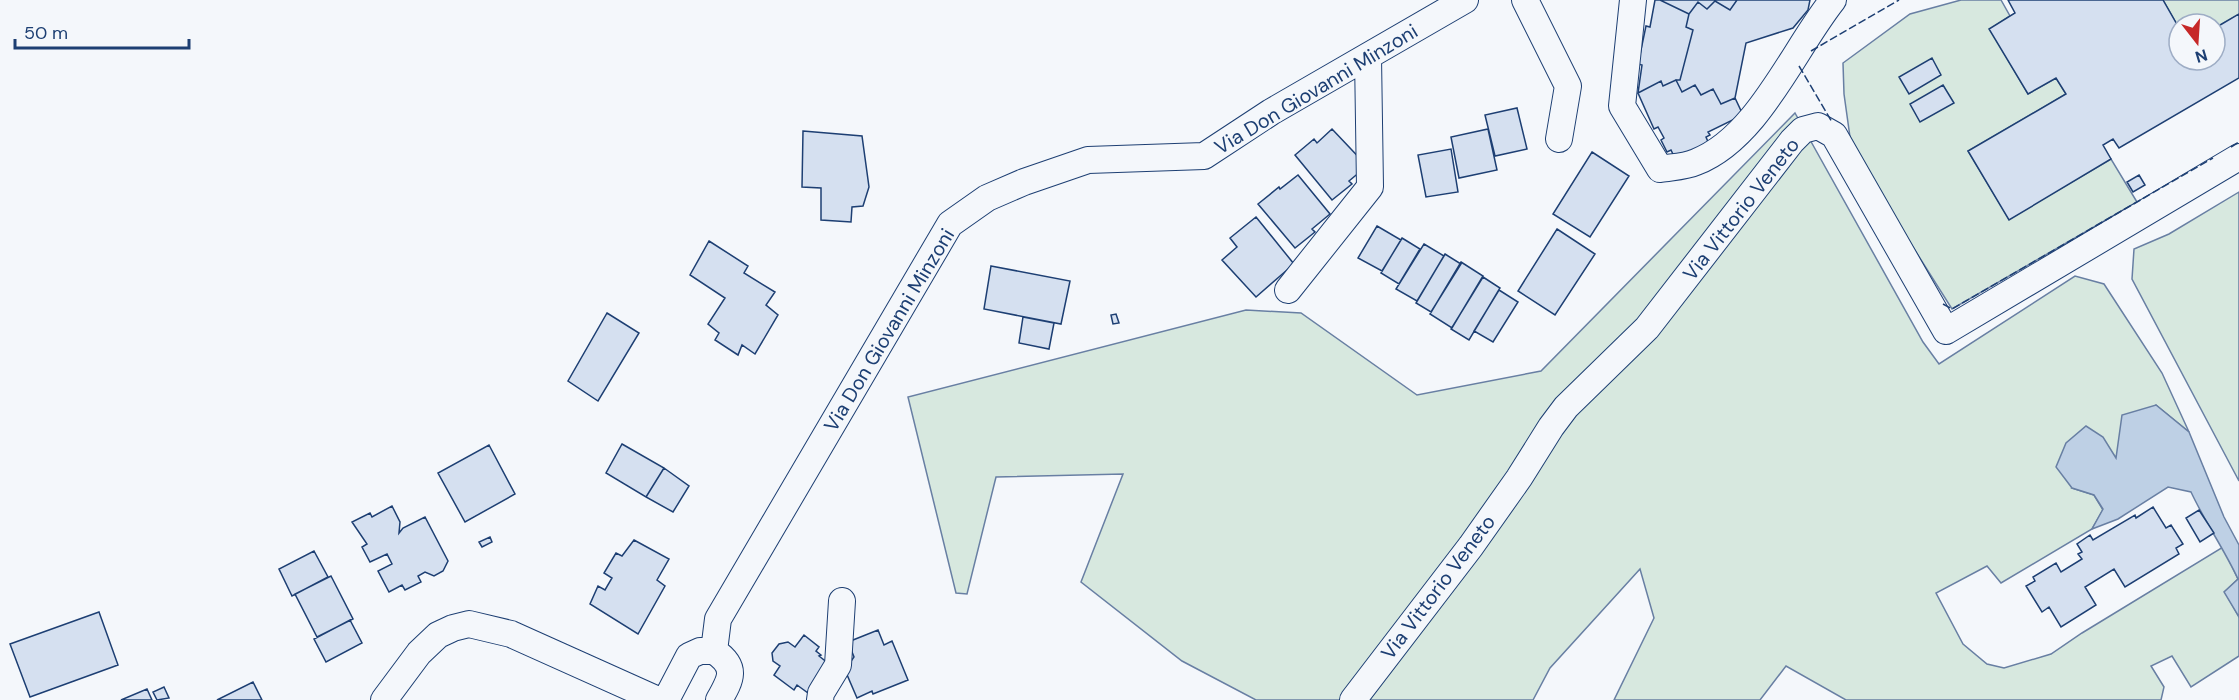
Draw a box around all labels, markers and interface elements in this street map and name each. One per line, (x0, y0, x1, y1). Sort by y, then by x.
scale bar (15, 12, 189, 50)
north arrow (2167, 12, 2227, 72)
street label: Via Don Giovanni Minzoni (1210, 18, 1422, 160)
text: 50 m (24, 21, 68, 45)
text: N (2193, 44, 2210, 68)
street label: Via Vittorio Veneto (1677, 132, 1805, 286)
street label: Via Don Giovanni Minzoni (818, 224, 960, 436)
street label: Via Vittorio Veneto (1375, 509, 1501, 665)

